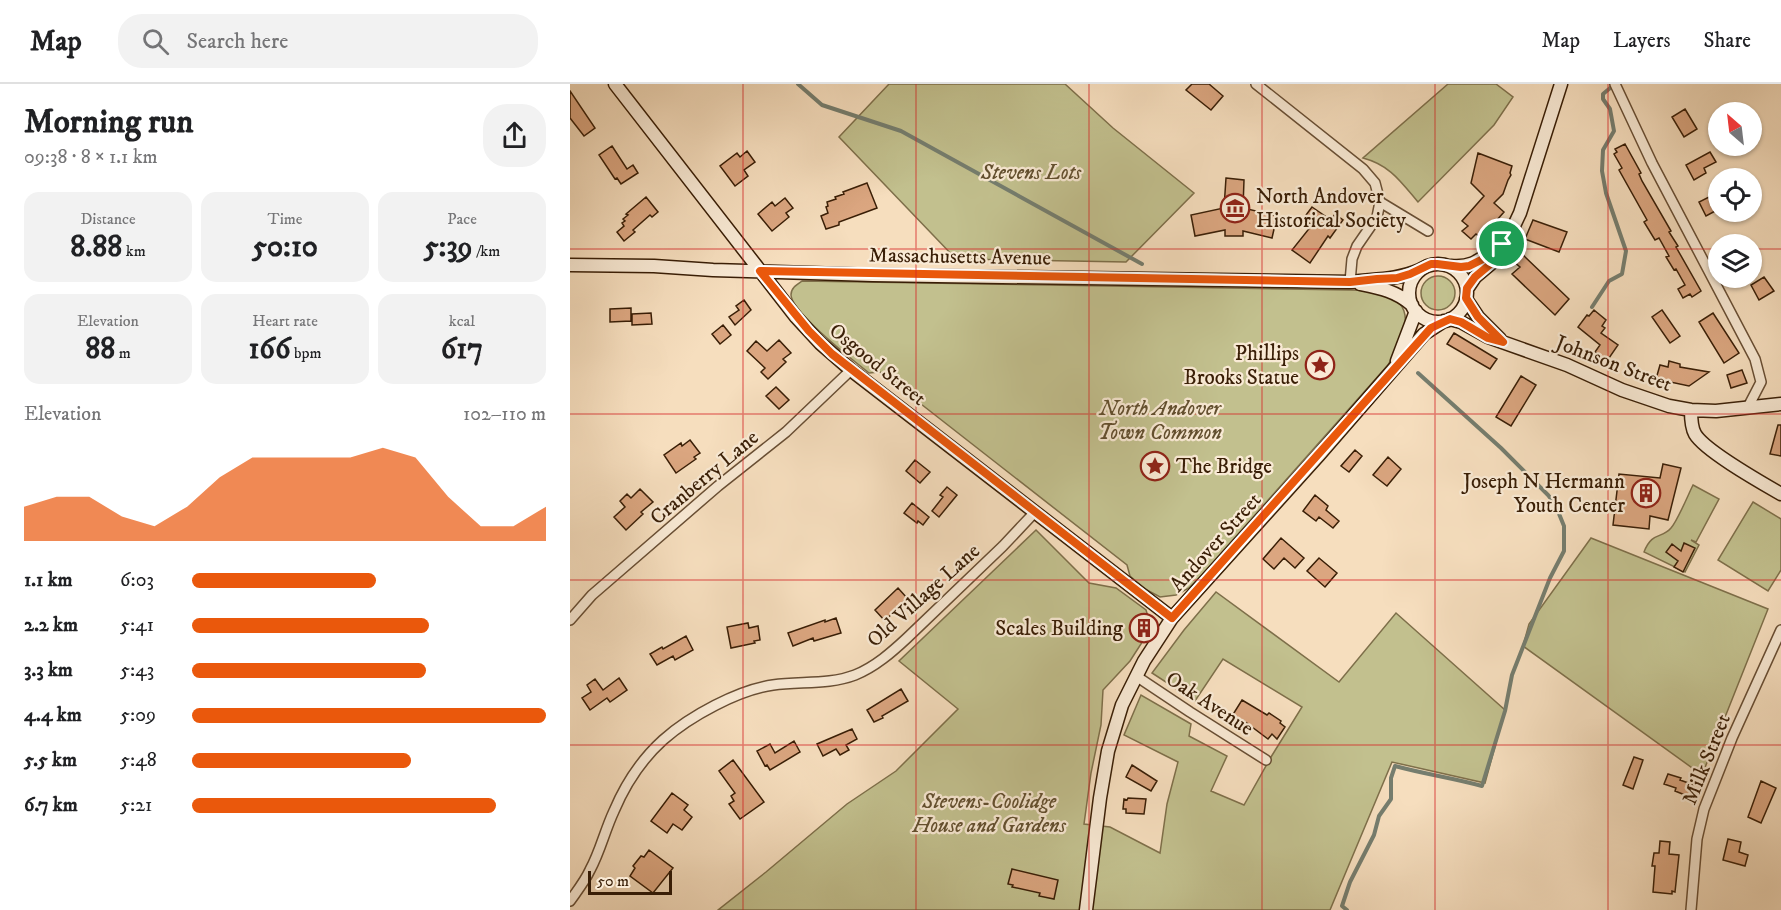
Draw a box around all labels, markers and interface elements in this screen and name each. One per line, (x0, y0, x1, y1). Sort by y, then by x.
search box (118, 14, 538, 68)
text: Map (30, 24, 82, 59)
icon: search (139, 25, 172, 58)
text: Search here (187, 28, 288, 55)
text: Map (1541, 28, 1580, 54)
text: Layers (1613, 28, 1671, 54)
text: Share (1704, 28, 1751, 54)
text: Morning run (24, 102, 193, 143)
north arrow (1708, 102, 1762, 156)
map controls (1708, 102, 1762, 288)
button: share (483, 104, 546, 167)
text: 09:38 · 8 × 1.1 km (24, 145, 158, 170)
park label: Stevens Lots (980, 160, 1082, 186)
button: locate (1708, 168, 1762, 222)
place label: North Andover Historical Society (1256, 184, 1407, 234)
museum icon: North Andover Historical Society (1219, 192, 1251, 224)
text: Distance (80, 209, 136, 229)
text: Time (268, 209, 302, 229)
text: Pace (447, 209, 477, 229)
pin (1476, 218, 1527, 269)
icon: arrive (1485, 227, 1518, 260)
text: 8.88 (70, 229, 122, 266)
text: 50:10 (252, 229, 318, 266)
text: 5:39 (424, 229, 473, 266)
button: layers (1708, 234, 1762, 288)
text: km (122, 241, 146, 261)
text: /km (473, 241, 500, 261)
street label: Massachusetts Avenue (869, 242, 1052, 272)
text: Elevation (77, 311, 139, 331)
text: Heart rate (252, 311, 318, 331)
text: kcal (449, 311, 475, 331)
street label: Osgood Street (824, 318, 931, 412)
street label: Johnson Street (1550, 329, 1676, 398)
text: 88 (85, 331, 115, 368)
text: 166 (248, 331, 291, 368)
text: 617 (441, 331, 483, 368)
place label: Phillips Brooks Statue (1184, 341, 1299, 391)
text: m (115, 343, 131, 363)
text: bpm (291, 343, 322, 363)
place icon: Phillips Brooks Statue (1304, 349, 1336, 381)
park label: North Andover Town Common (1098, 396, 1222, 446)
text: Elevation (24, 402, 101, 427)
text: 102–110 m (463, 402, 546, 427)
street label: Cranberry Lane (645, 425, 764, 531)
place icon: The Bridge (1139, 450, 1171, 482)
place label: The Bridge (1176, 454, 1272, 480)
place label: Joseph N Hermann Youth Center (1461, 469, 1625, 519)
building icon: Joseph N Hermann Youth Center (1630, 477, 1662, 509)
street label: Andover Street (1164, 487, 1267, 598)
street label: Old Village Lane (862, 538, 986, 653)
text: 1.1 km (24, 568, 73, 593)
text: 6:03 (120, 568, 154, 593)
building icon: Scales Building (1128, 612, 1160, 644)
text: 2.2 km (24, 613, 78, 638)
text: 5:41 (120, 613, 154, 638)
place label: Scales Building (995, 616, 1124, 642)
text: 3.3 km (24, 658, 73, 683)
text: 5:43 (120, 658, 154, 683)
street label: Oak Avenue (1161, 666, 1258, 742)
text: 4.4 km (24, 703, 82, 728)
text: 5:09 (120, 703, 156, 728)
street label: Milk Street (1677, 710, 1737, 809)
text: 5.5 km (24, 748, 77, 773)
text: 5:48 (120, 748, 157, 773)
park label: Stevens-Coolidge House and Gardens (911, 789, 1066, 839)
text: 6.7 km (24, 793, 78, 818)
text: 5:21 (120, 793, 152, 818)
scale bar (588, 868, 672, 896)
text: 50 m (597, 871, 629, 891)

